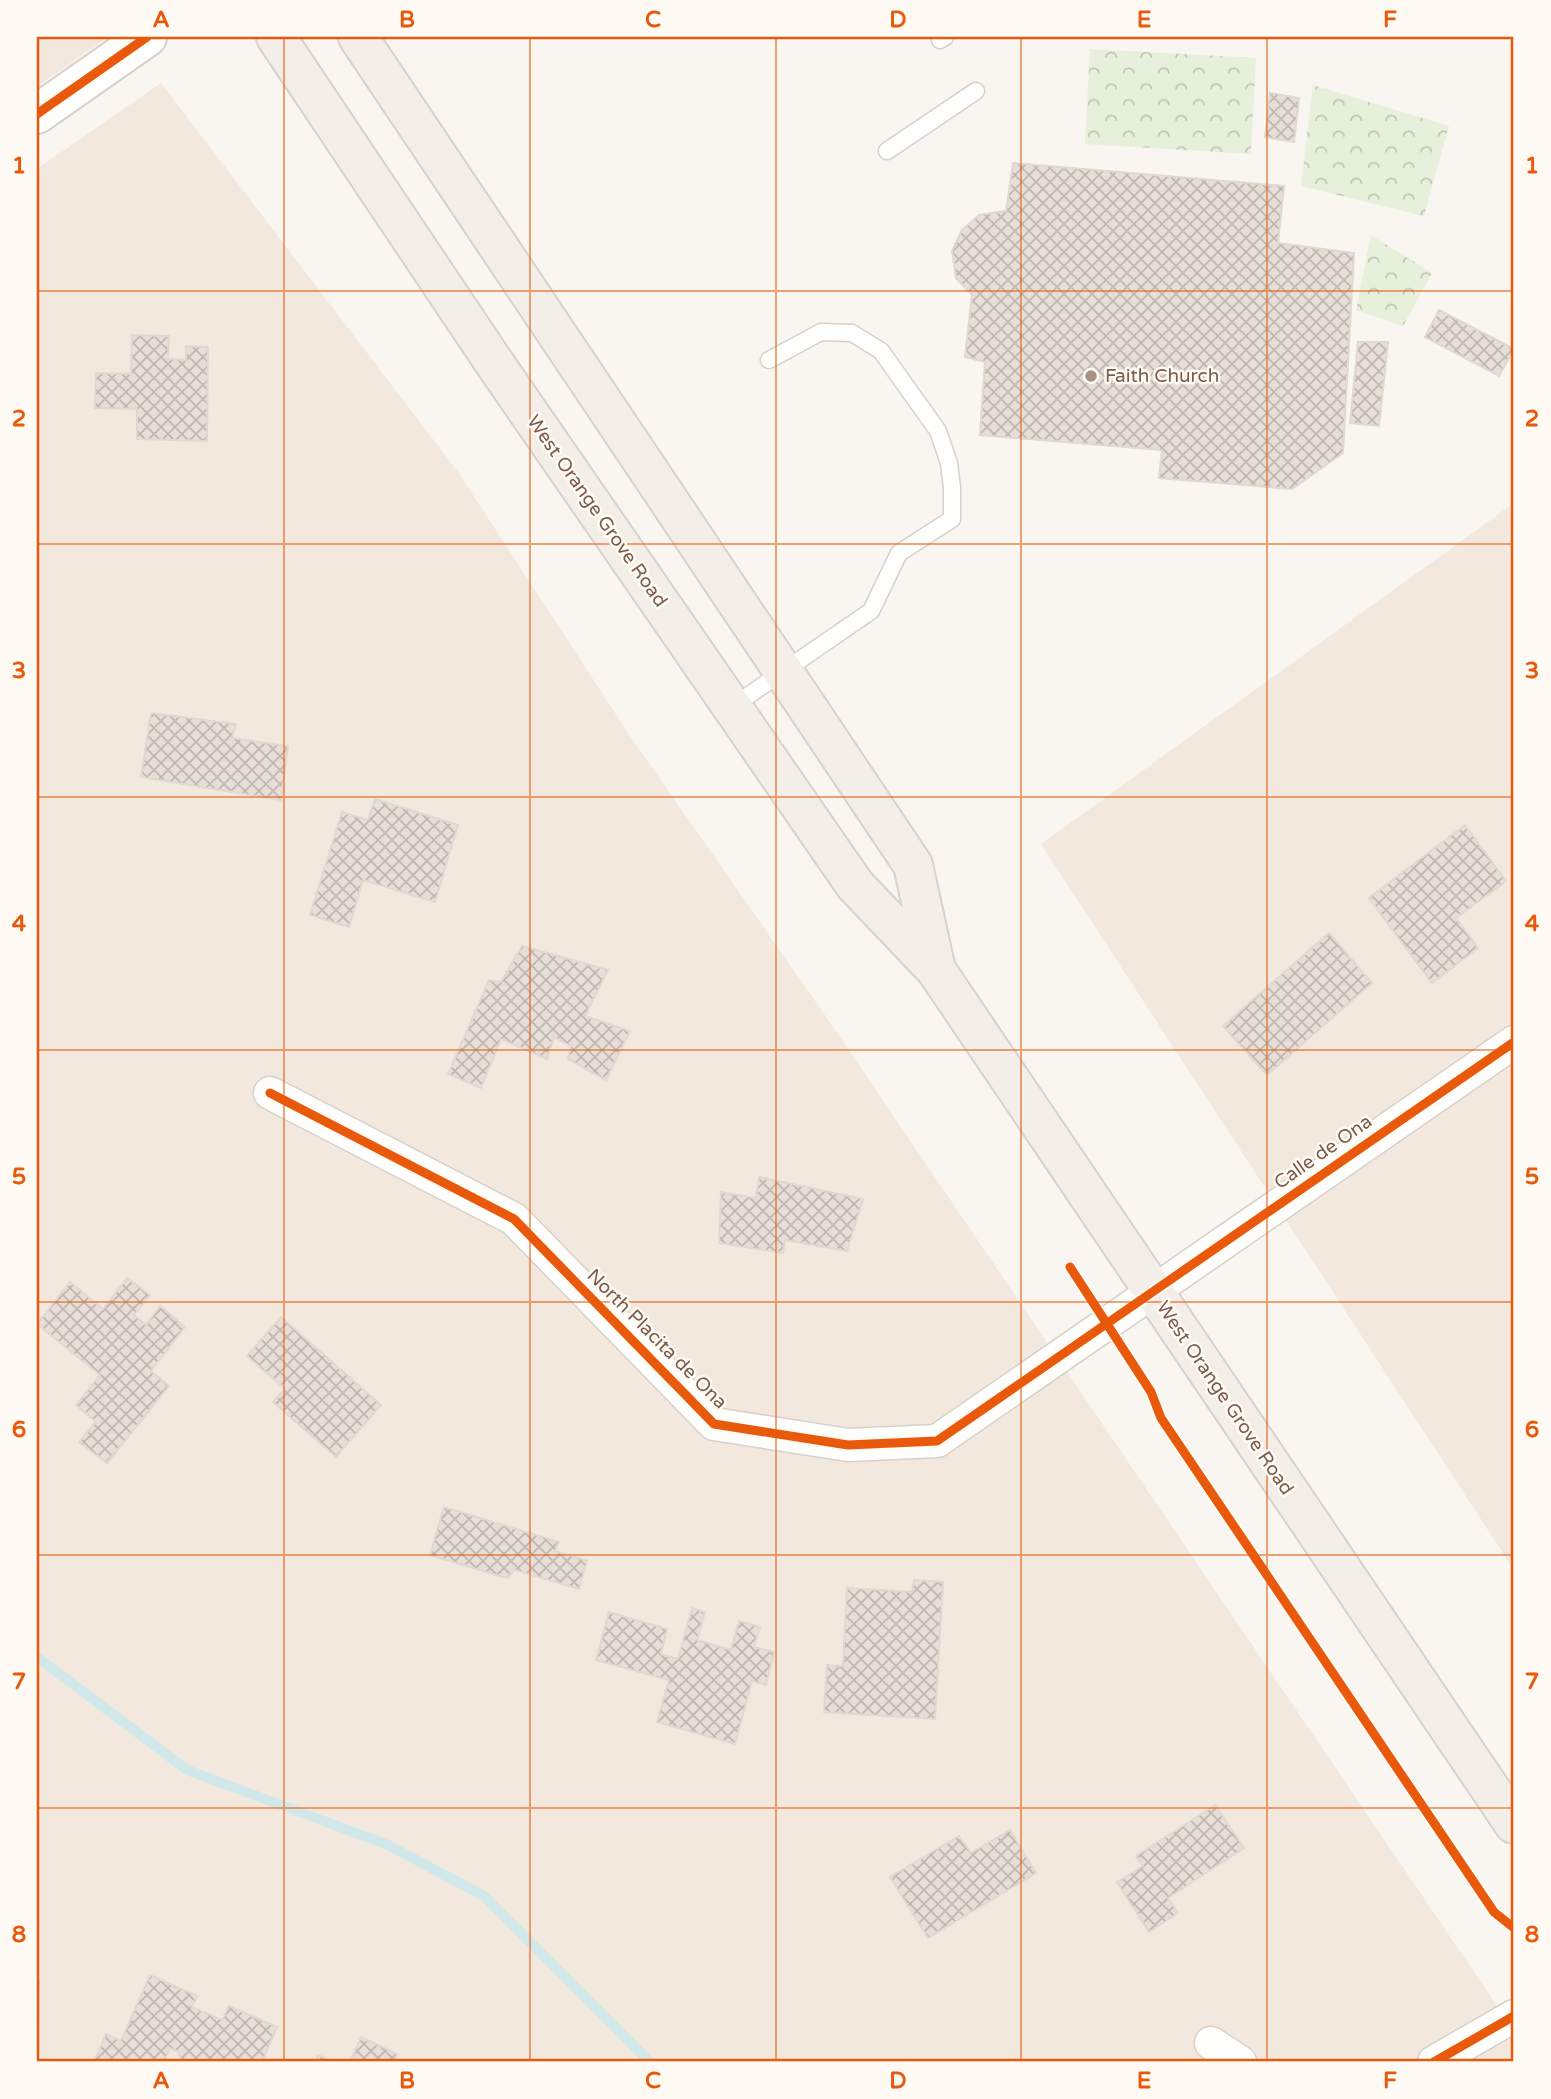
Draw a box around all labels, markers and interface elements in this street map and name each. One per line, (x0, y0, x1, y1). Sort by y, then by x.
text: A (152, 6, 170, 34)
text: B (399, 6, 415, 34)
text: C (645, 6, 661, 34)
text: D (889, 6, 907, 34)
text: E (1137, 6, 1151, 34)
text: F (1383, 6, 1397, 34)
text: 1 (12, 152, 26, 180)
text: 1 (1525, 152, 1539, 180)
place label: Faith Church (1105, 365, 1219, 387)
marker: Faith Church (1083, 368, 1099, 384)
text: 2 (12, 405, 26, 433)
text: 2 (1525, 405, 1539, 433)
street label: West Orange Grove Road (522, 411, 672, 611)
text: 3 (12, 657, 26, 685)
text: 3 (1525, 657, 1539, 685)
text: 4 (12, 910, 27, 938)
text: 4 (1525, 910, 1540, 938)
street label: Calle de Ona (1270, 1110, 1376, 1194)
text: 5 (12, 1163, 26, 1191)
text: 5 (1525, 1163, 1539, 1191)
street label: North Placita de Ona (583, 1265, 731, 1413)
street label: West Orange Grove Road (1152, 1297, 1298, 1499)
text: 6 (12, 1416, 26, 1444)
text: 6 (1525, 1416, 1539, 1444)
text: 7 (12, 1668, 26, 1696)
text: 7 (1525, 1668, 1539, 1696)
text: 8 (12, 1921, 26, 1949)
text: 8 (1525, 1921, 1539, 1949)
text: A (152, 2067, 170, 2095)
text: B (399, 2067, 415, 2095)
text: C (645, 2067, 661, 2095)
text: D (889, 2067, 907, 2095)
text: E (1137, 2067, 1151, 2095)
text: F (1383, 2067, 1397, 2095)

